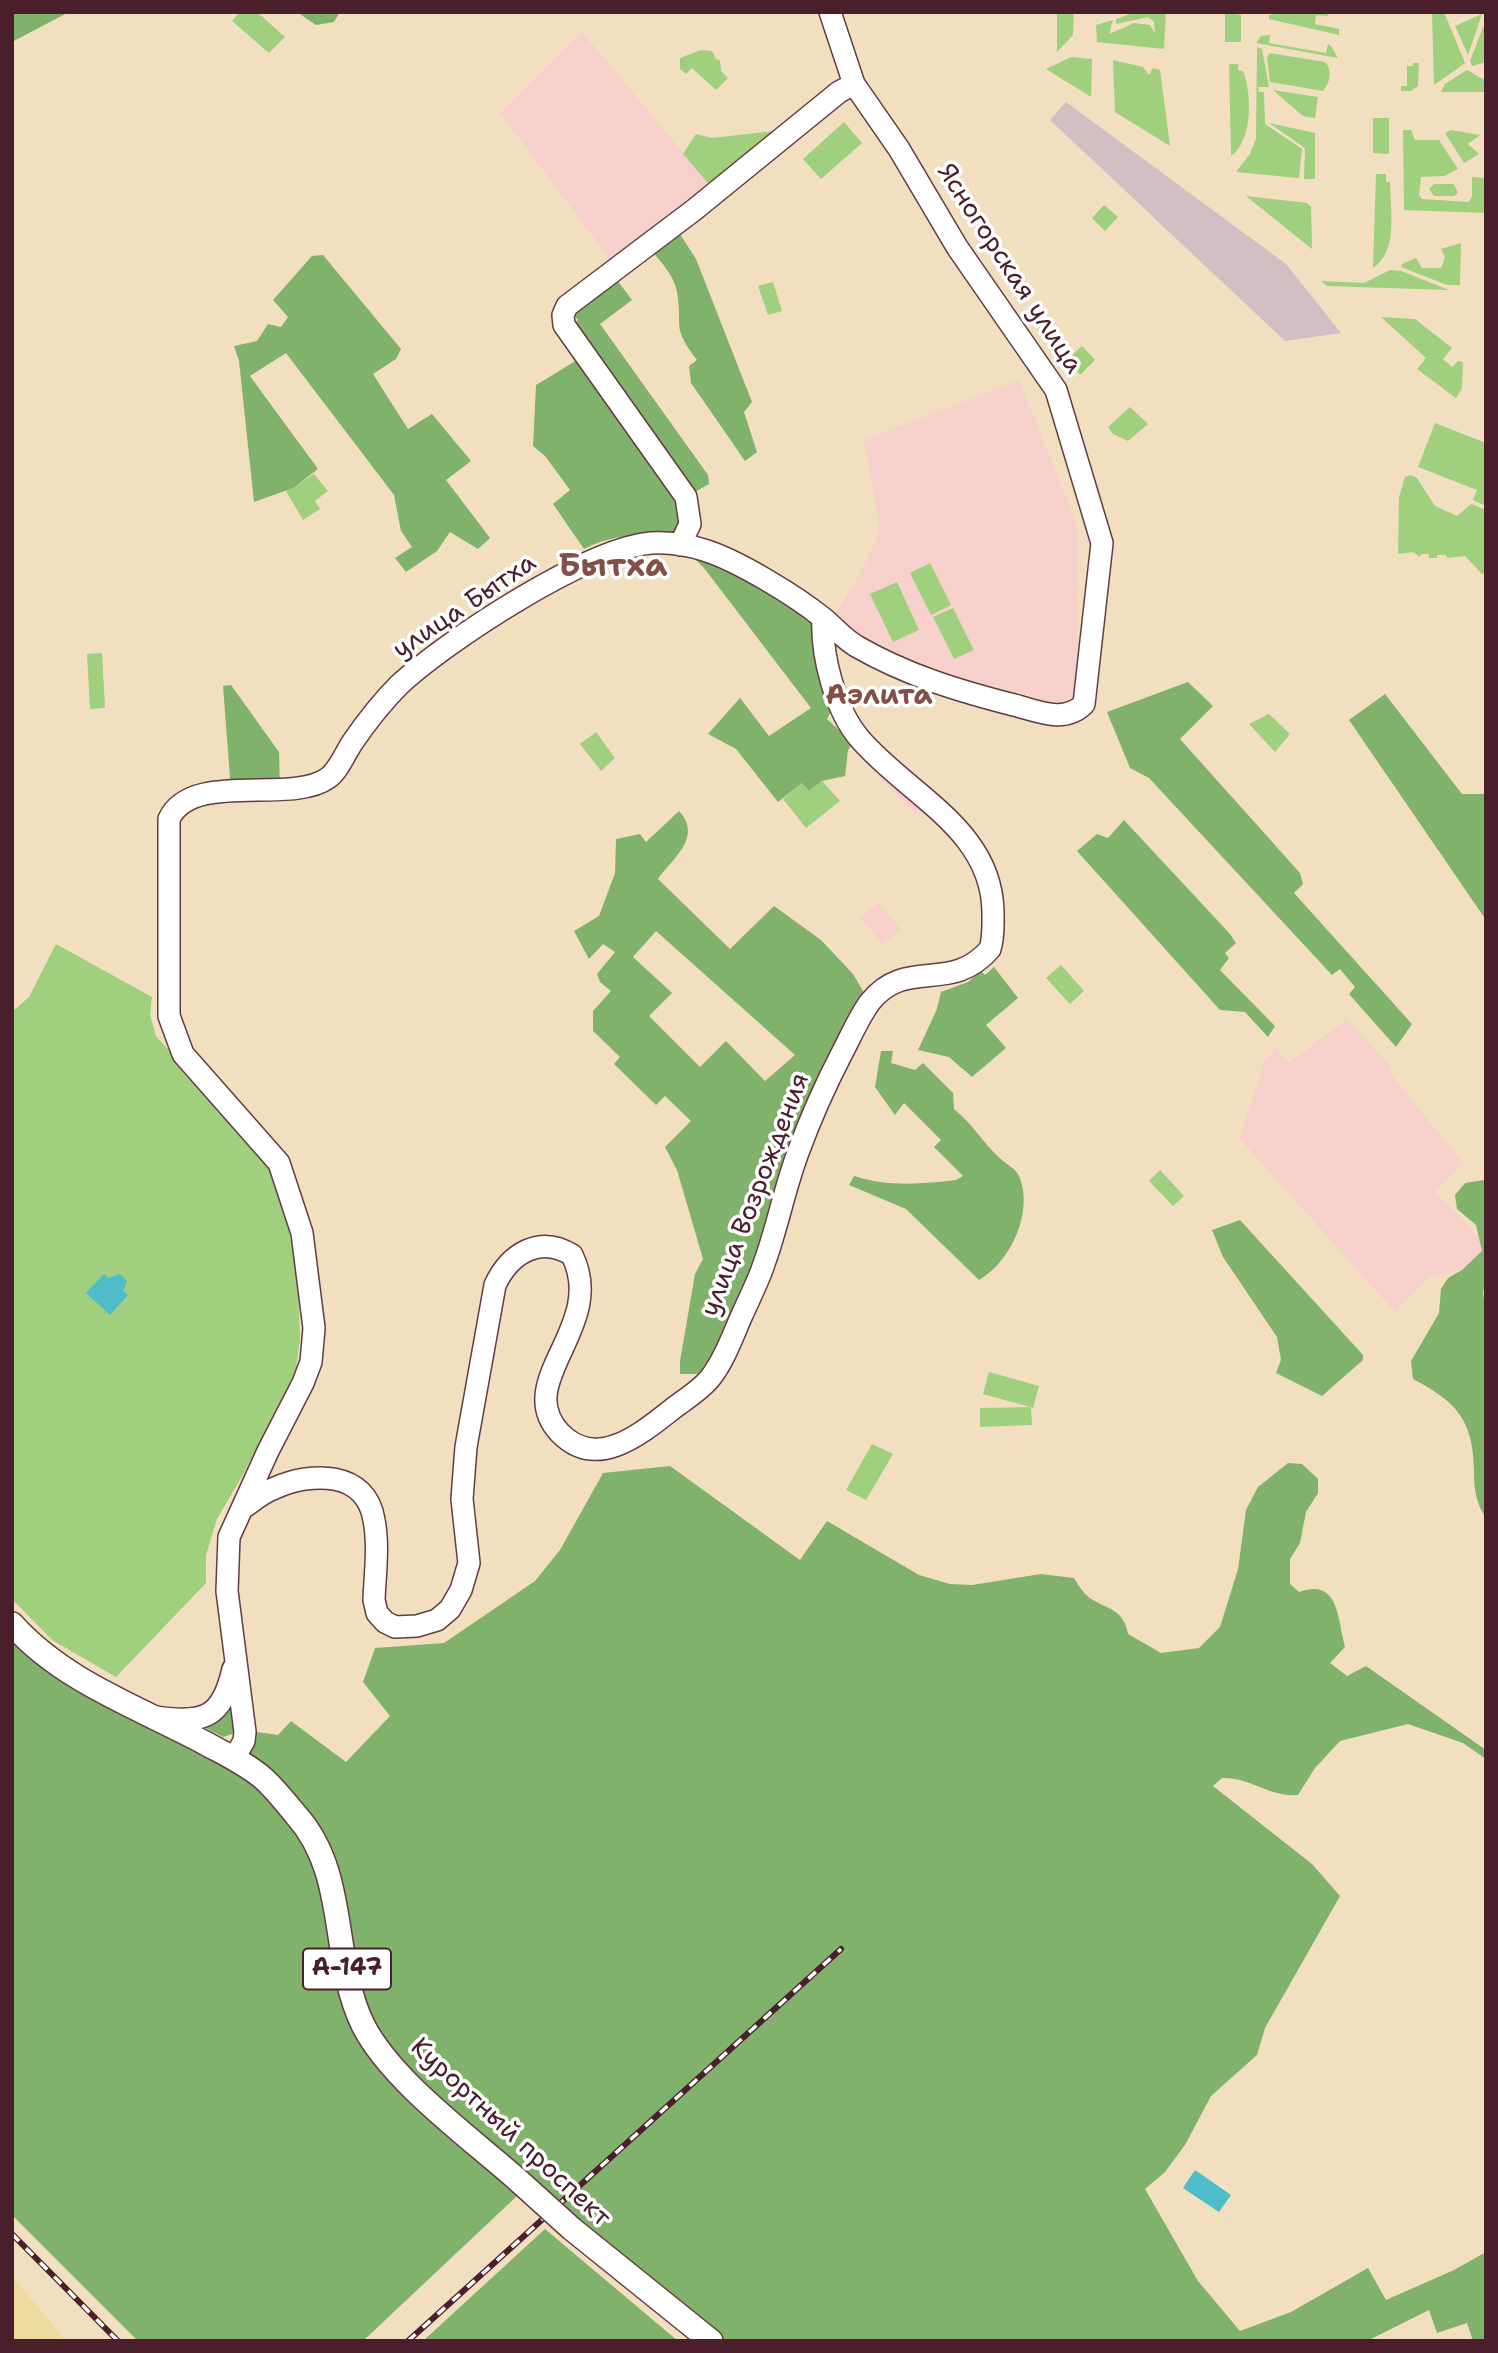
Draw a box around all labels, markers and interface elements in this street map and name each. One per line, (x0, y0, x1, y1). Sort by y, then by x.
street label: Ясногорская улица (929, 158, 1089, 380)
district label: Бытха (558, 547, 668, 587)
street label: улица Бытха (388, 548, 542, 666)
district label: Аэлита (825, 680, 933, 714)
street label: улица Возрождения (695, 1069, 817, 1321)
road number: А-147 (303, 1948, 391, 1990)
street label: Курортный проспект (403, 2032, 617, 2234)

